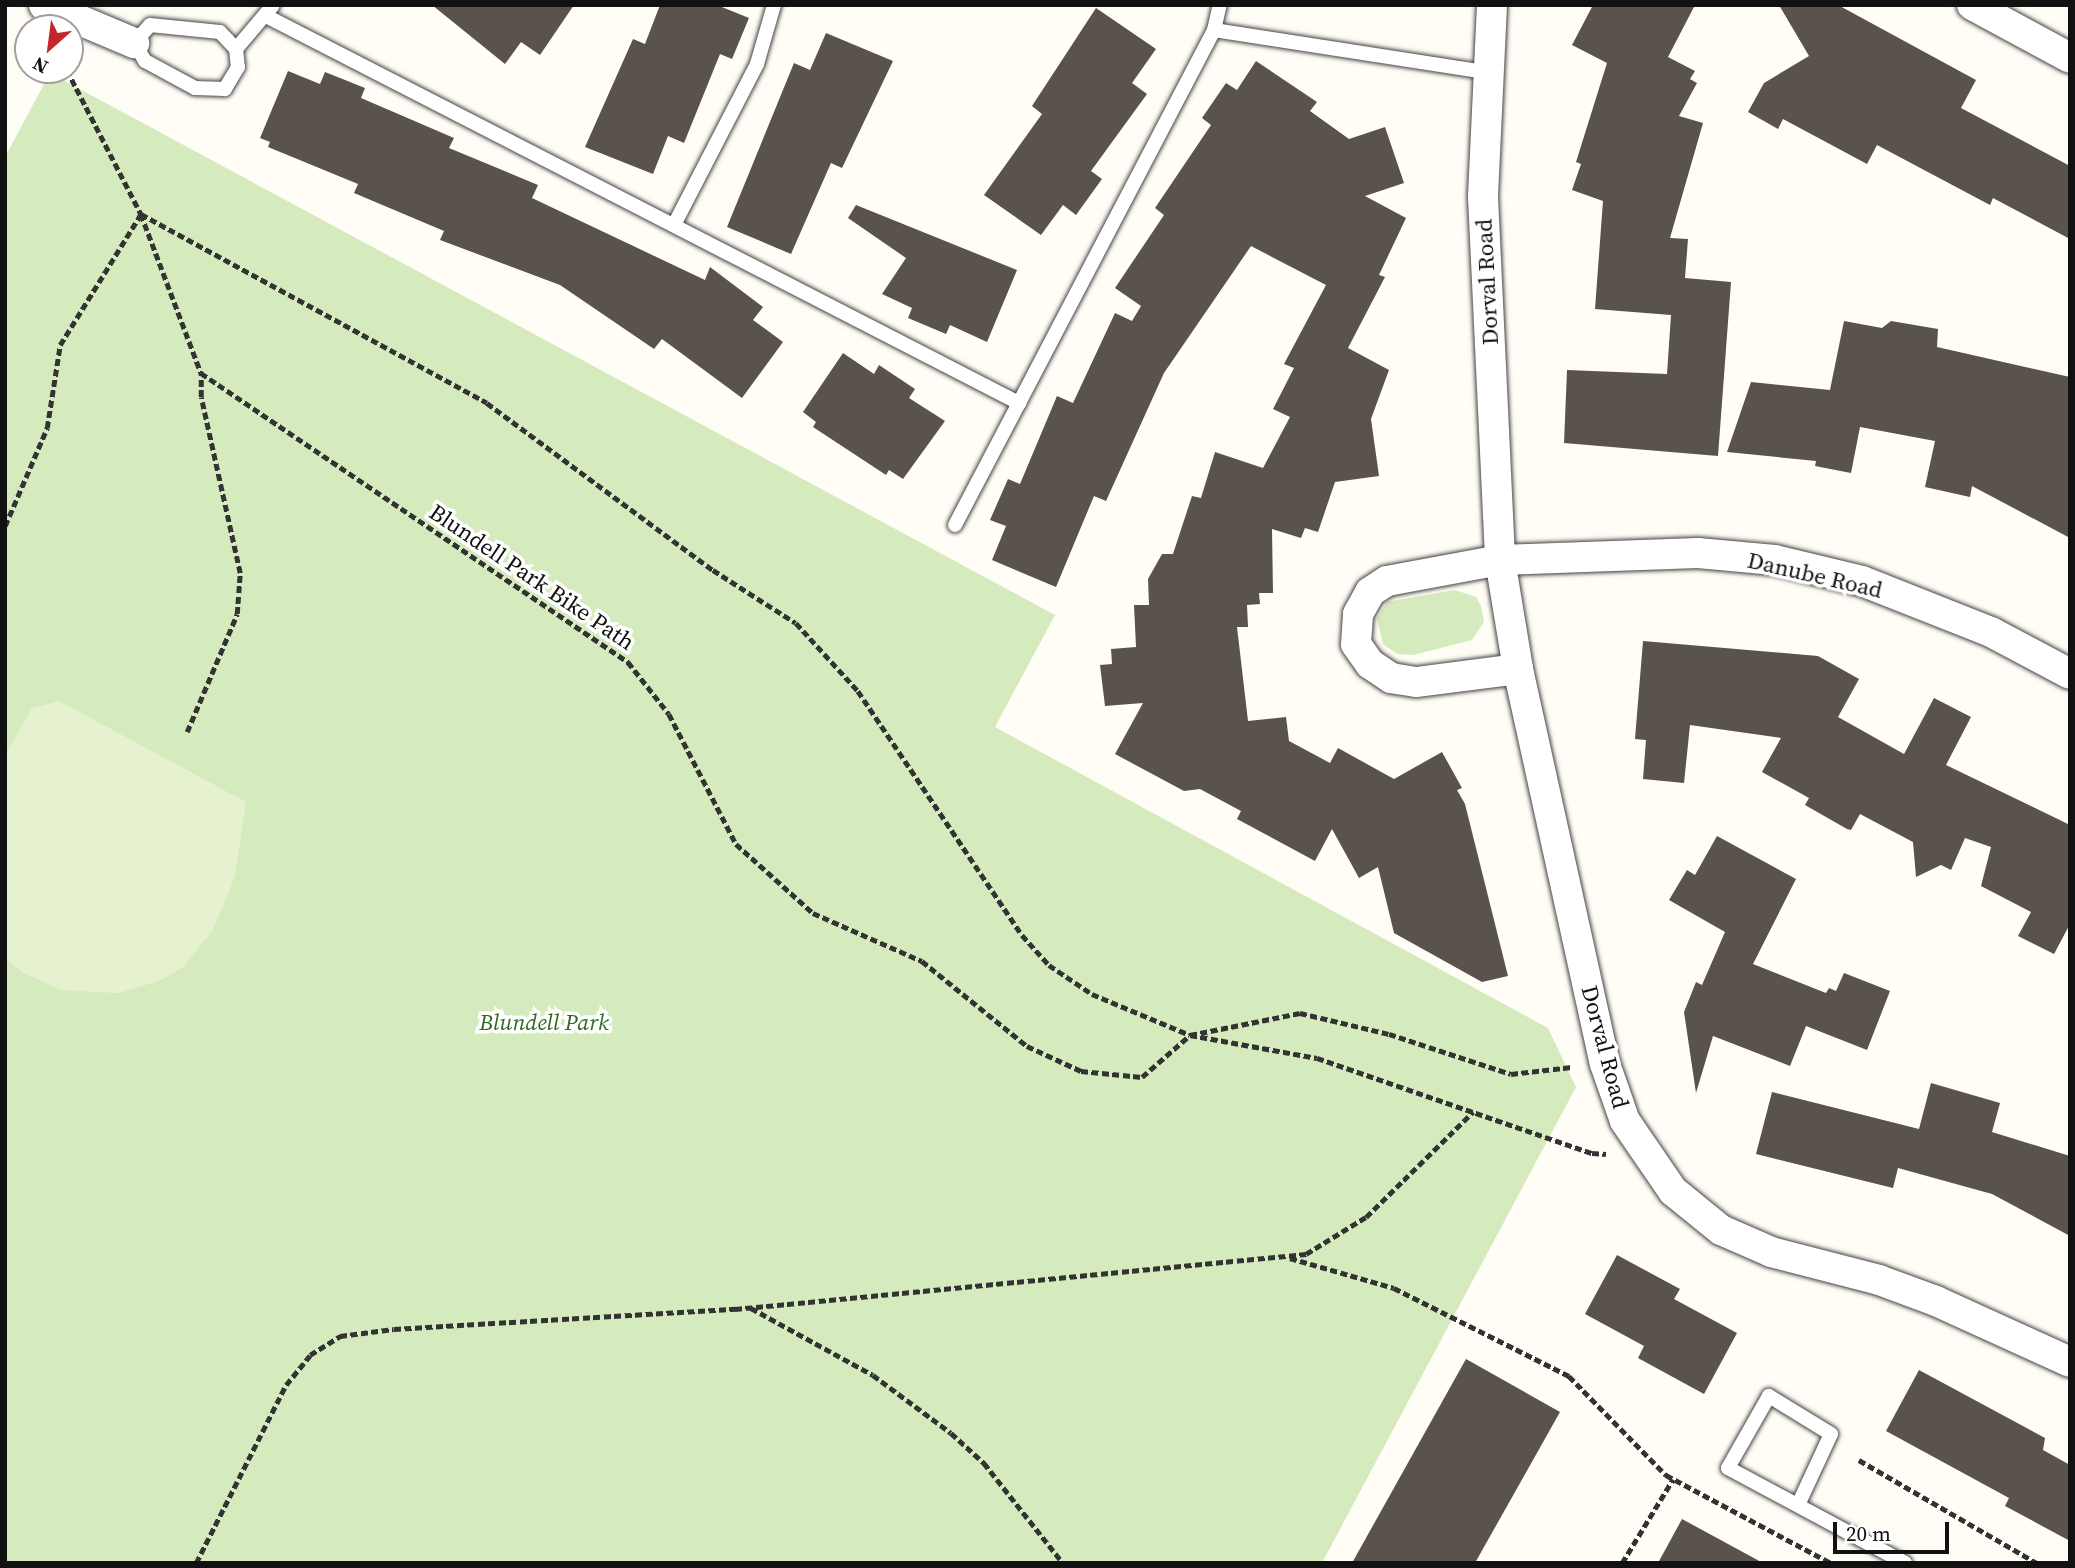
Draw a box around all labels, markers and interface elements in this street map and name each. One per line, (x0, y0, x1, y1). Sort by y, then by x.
north arrow (14, 14, 84, 84)
text: N (28, 51, 52, 81)
street label: Dorval Road (1470, 218, 1504, 346)
street label: Blundell Park Bike Path (424, 498, 640, 656)
street label: Danube Road (1745, 546, 1885, 604)
street label: Dorval Road (1575, 982, 1635, 1112)
park label: Blundell Park (479, 1008, 609, 1036)
scale bar (1837, 1508, 1952, 1552)
text: 20 m (1846, 1519, 1891, 1548)

